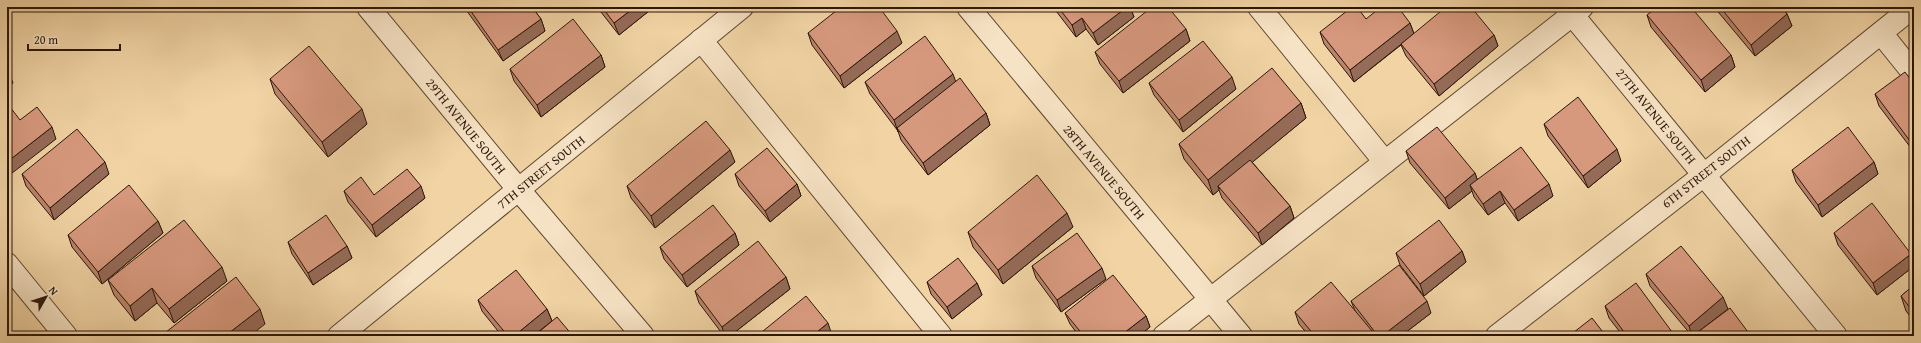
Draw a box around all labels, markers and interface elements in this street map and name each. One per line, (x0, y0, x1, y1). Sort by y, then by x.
scale bar (28, 26, 120, 52)
text: 20 m (34, 31, 58, 48)
street label: 27TH AVENUE SOUTH (1611, 64, 1701, 168)
street label: 29TH AVENUE SOUTH (421, 74, 511, 178)
street label: 28TH AVENUE SOUTH (1059, 121, 1150, 224)
street label: 7TH STREET SOUTH (493, 130, 589, 213)
street label: 6TH STREET SOUTH (1658, 131, 1755, 213)
north arrow (26, 277, 66, 317)
text: N (45, 283, 63, 299)

